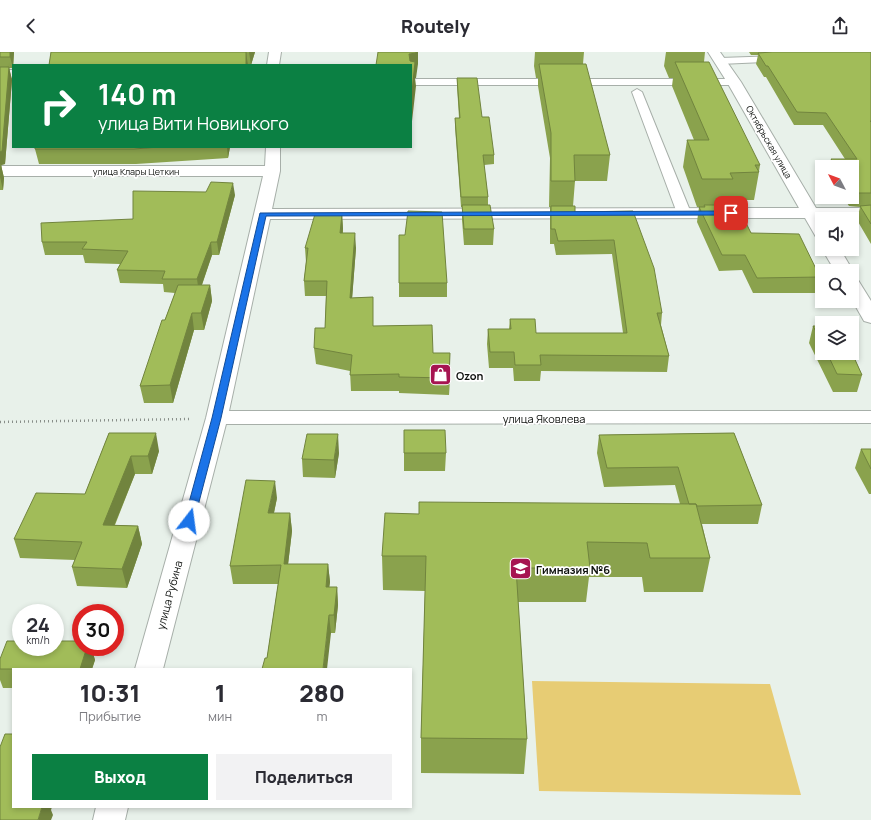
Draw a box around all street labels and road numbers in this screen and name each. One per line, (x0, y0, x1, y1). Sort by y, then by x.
street label: Октябрьская улица (743, 103, 795, 181)
street label: улица Клары Цеткин (93, 165, 179, 178)
street label: улица Яковлева (503, 411, 585, 426)
street label: улица Рубина (153, 559, 185, 631)

